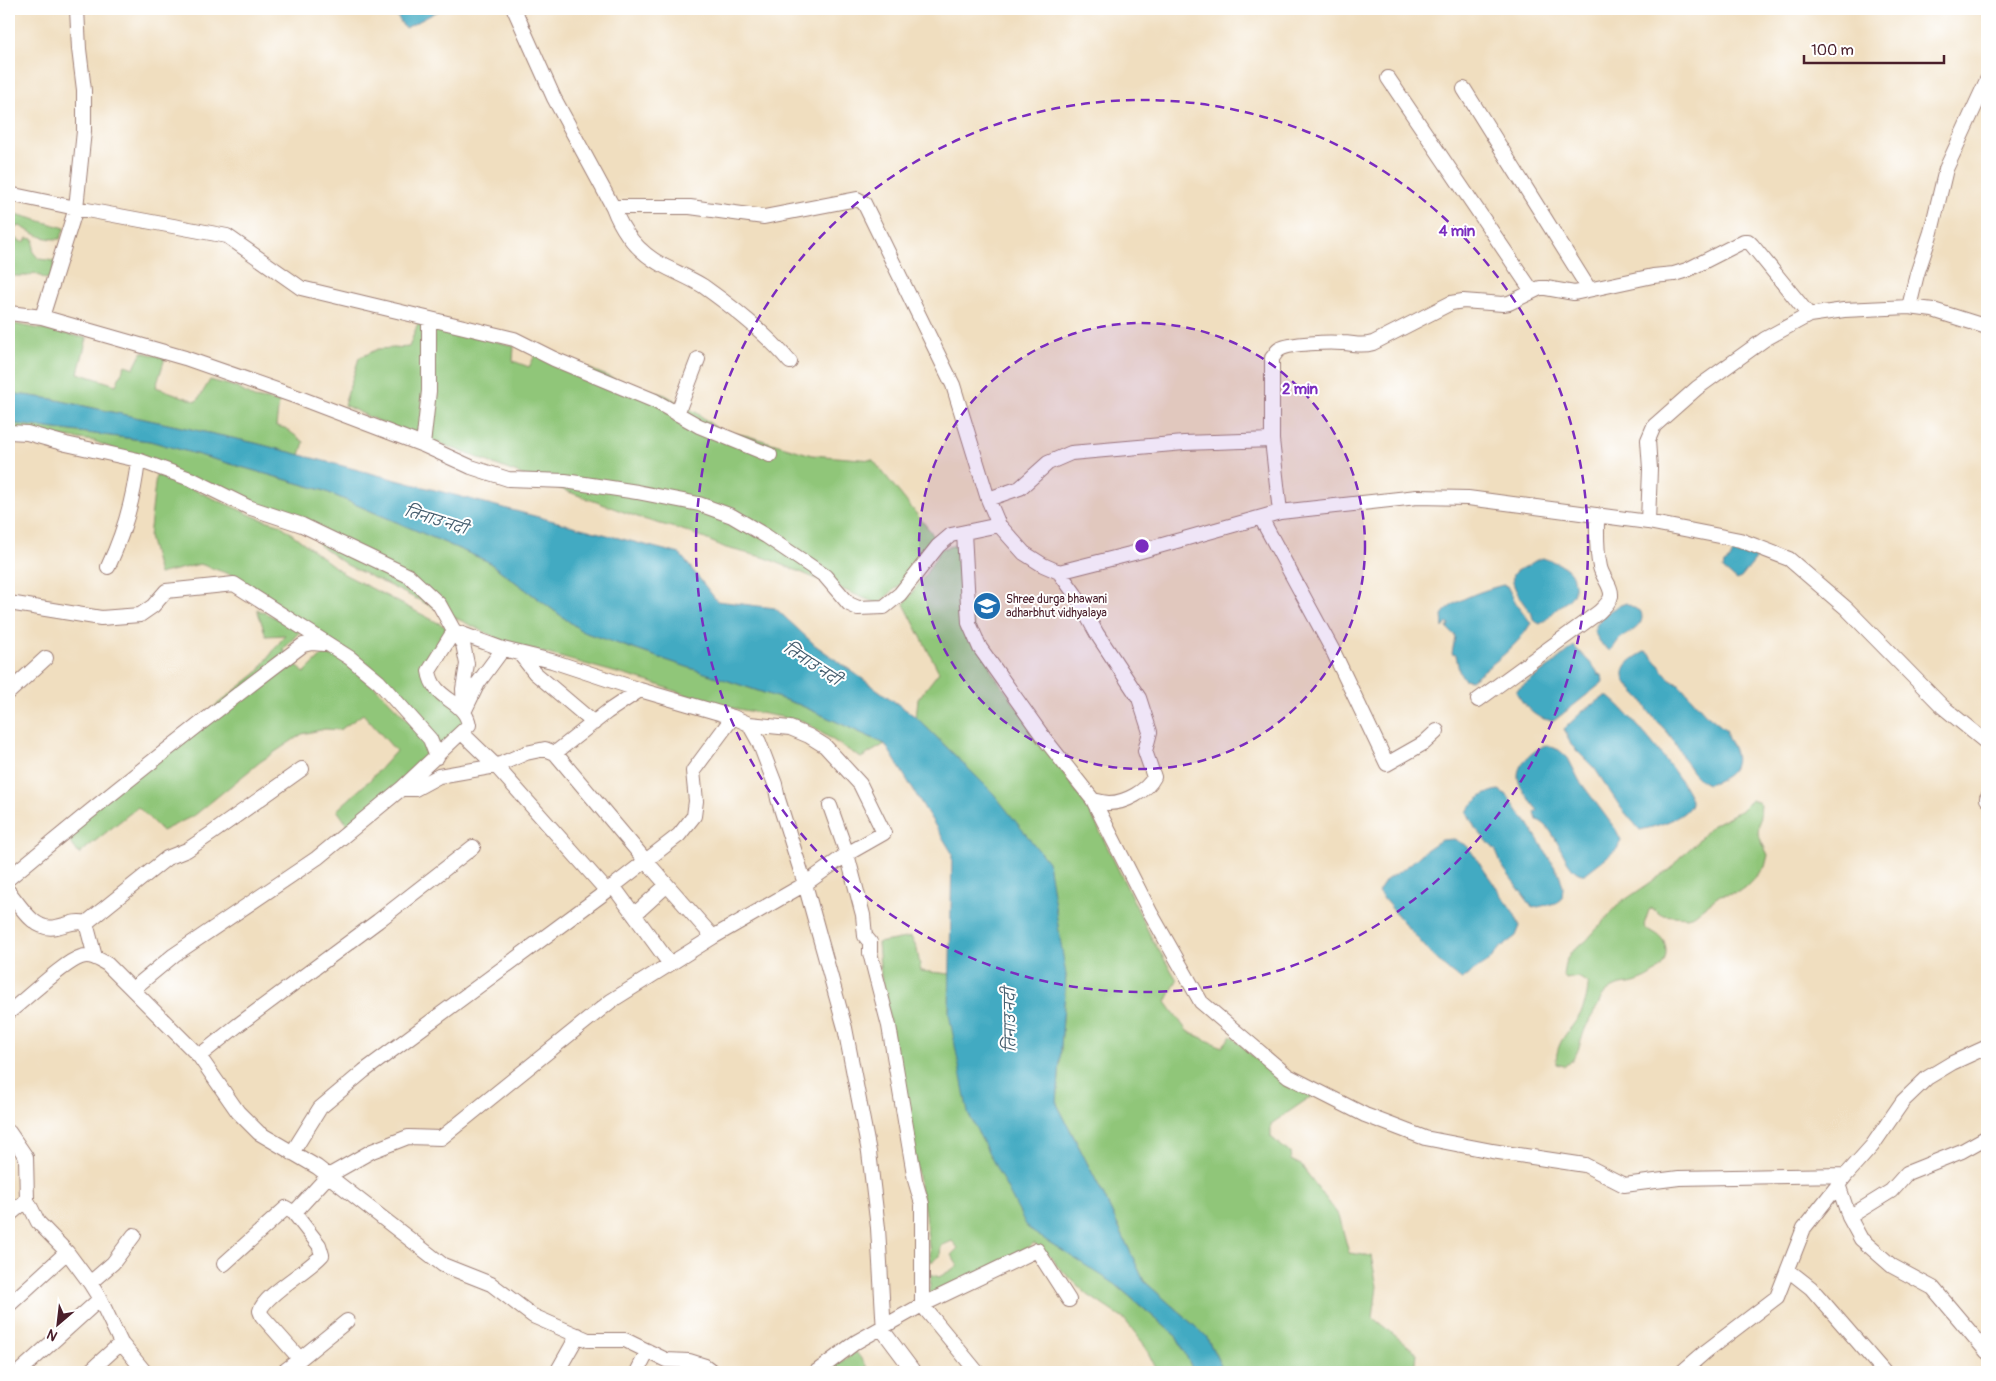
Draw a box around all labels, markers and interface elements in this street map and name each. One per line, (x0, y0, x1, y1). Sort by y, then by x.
scale bar (1804, 32, 1944, 64)
text: 100 m (1811, 41, 1854, 60)
text: 4 min (1439, 222, 1476, 241)
text: 2 min (1282, 380, 1318, 399)
water label: तिनाउ नदी (402, 500, 474, 539)
centre of rings (1133, 537, 1151, 555)
school or university icon: Shree durga bhawani adharbhut vidhyalaya (972, 591, 1002, 621)
place label: Shree durga bhawani adharbhut vidhyalaya (1006, 592, 1107, 621)
water label: तिनाउ नदी (780, 637, 849, 691)
water label: तिनाउ नदी (998, 983, 1020, 1053)
north arrow (32, 1298, 82, 1348)
text: N (44, 1325, 60, 1345)

